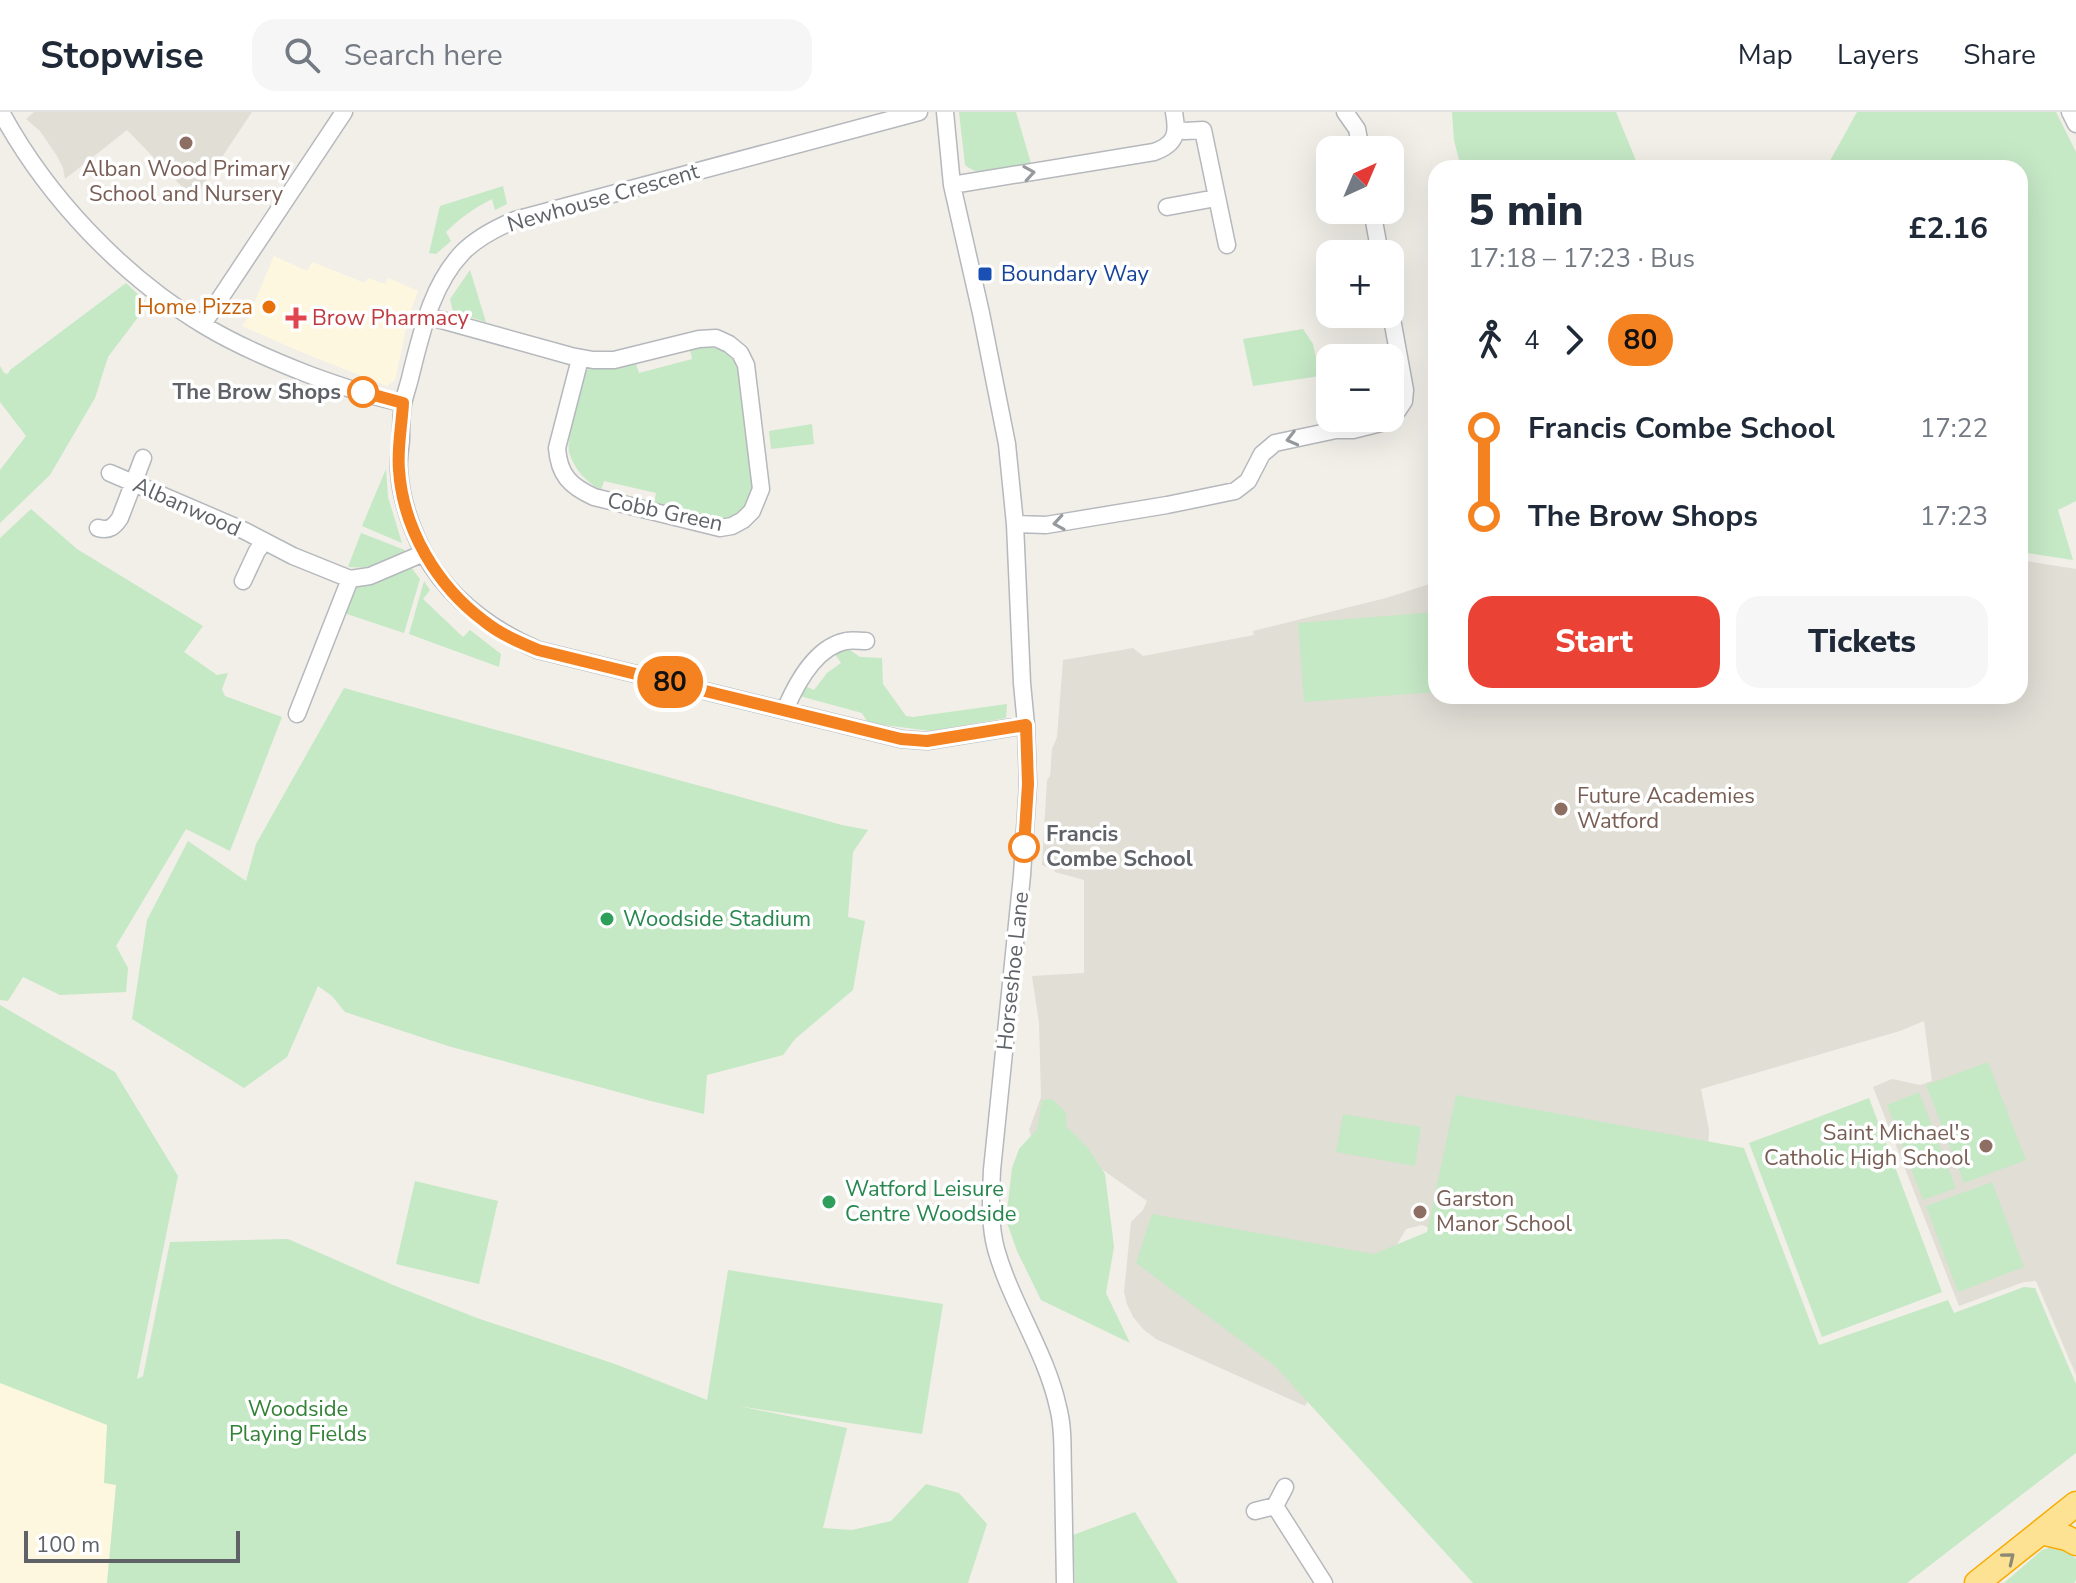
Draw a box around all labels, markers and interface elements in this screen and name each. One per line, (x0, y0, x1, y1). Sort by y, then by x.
search box (252, 19, 812, 91)
text: Stopwise (40, 30, 204, 81)
icon: search (280, 33, 324, 77)
text: Search here (344, 35, 503, 76)
text: Map (1738, 36, 1793, 74)
text: Layers (1837, 36, 1919, 74)
text: Share (1963, 36, 2036, 74)
marker: Alban Wood Primary School and Nursery (177, 134, 195, 152)
north arrow (1316, 136, 1404, 224)
map controls (1316, 136, 1404, 432)
place label: Alban Wood Primary School and Nursery (82, 154, 291, 209)
street label: Newhouse Crescent (504, 156, 703, 240)
one-way arrow (1023, 165, 1036, 182)
text: 5 min (1468, 181, 1584, 241)
text: £2.16 (1909, 208, 1988, 249)
button: + (1316, 240, 1404, 328)
text: 17:18 – 17:23 · Bus (1468, 241, 1695, 276)
place label: Boundary Way (1001, 259, 1149, 289)
marker: Boundary Way (976, 265, 994, 283)
place label: Home Pizza (137, 292, 253, 322)
marker: Home Pizza (260, 298, 278, 316)
place label: Brow Pharmacy (312, 303, 470, 333)
marker: Brow Pharmacy (287, 309, 305, 327)
icon: walk (1468, 318, 1512, 362)
icon: forward (1552, 318, 1596, 362)
text: 80 (1624, 321, 1657, 359)
text: 4 (1524, 323, 1540, 358)
button: − (1316, 344, 1404, 432)
place label: The Brow Shops (173, 377, 341, 407)
marker: The Brow Shops (348, 377, 378, 407)
text: Francis Combe School (1528, 408, 1835, 449)
text: 17:22 (1920, 411, 1988, 446)
one-way arrow (1285, 430, 1299, 447)
street label: Albanwood (128, 470, 246, 544)
street label: Cobb Green (605, 485, 725, 539)
text: The Brow Shops (1528, 496, 1758, 537)
text: 17:23 (1920, 499, 1988, 534)
one-way arrow (1052, 514, 1066, 531)
button: Start (1468, 596, 1720, 688)
button: Tickets (1736, 596, 1988, 688)
line badge: 80 (634, 656, 706, 708)
text: 80 (653, 663, 687, 701)
place label: Future Academies Watford (1577, 781, 1755, 836)
marker: Future Academies Watford (1552, 800, 1570, 818)
place label: Francis Combe School (1046, 819, 1193, 874)
marker: Francis Combe School (1009, 832, 1039, 862)
street label: Horseshoe Lane (990, 890, 1036, 1052)
place label: Woodside Stadium (623, 904, 811, 934)
marker: Woodside Stadium (598, 910, 616, 928)
place label: Saint Michael's Catholic High School (1764, 1118, 1970, 1173)
marker: Saint Michael's Catholic High School (1977, 1137, 1995, 1155)
place label: Watford Leisure Centre Woodside (845, 1174, 1016, 1229)
place label: Garston Manor School (1436, 1184, 1572, 1239)
marker: Watford Leisure Centre Woodside (820, 1193, 838, 1211)
marker: Garston Manor School (1411, 1203, 1429, 1221)
park label: Woodside Playing Fields (229, 1394, 367, 1449)
scale bar (24, 1527, 240, 1563)
text: 100 m (36, 1530, 100, 1560)
one-way arrow (2000, 1553, 2015, 1567)

